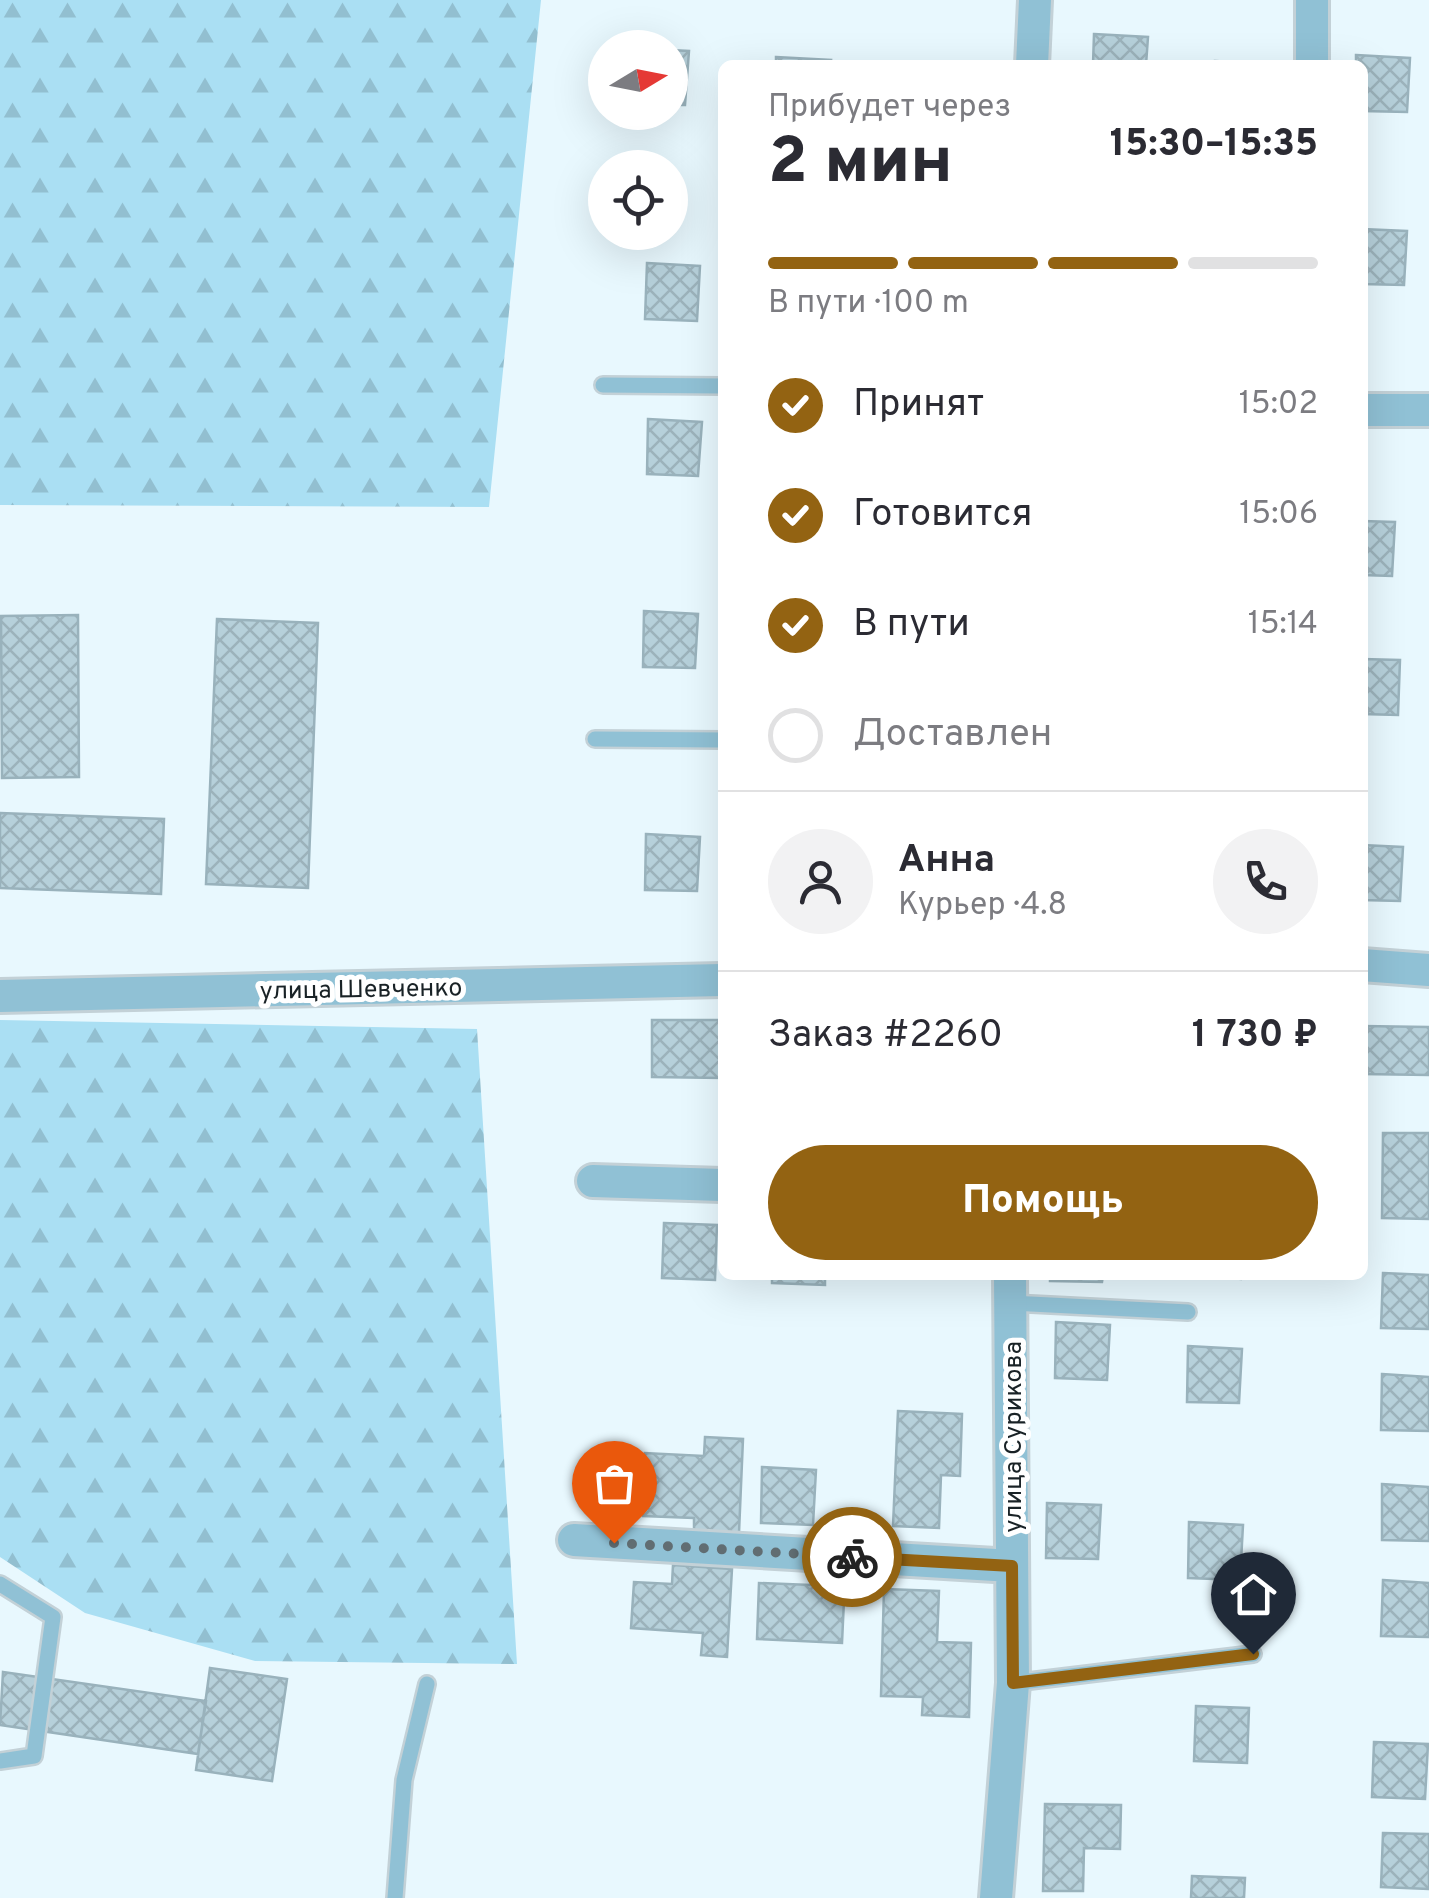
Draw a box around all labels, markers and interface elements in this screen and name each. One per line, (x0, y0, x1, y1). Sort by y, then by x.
north arrow (588, 30, 688, 130)
map controls (588, 30, 688, 250)
text: Прибудет через (768, 88, 1011, 128)
text: 15:30–15:35 (1110, 121, 1318, 170)
text: 2 мин (768, 124, 953, 206)
button: locate (588, 150, 688, 250)
text: В пути · 100 m (768, 284, 969, 324)
icon: check (768, 378, 823, 433)
text: Принят (853, 381, 984, 430)
text: 15:02 (1239, 385, 1318, 425)
icon: check (768, 488, 823, 543)
text: Готовится (853, 491, 1032, 540)
text: 15:06 (1239, 495, 1318, 535)
icon: check (768, 598, 823, 653)
text: В пути (853, 601, 970, 650)
text: 15:14 (1248, 605, 1318, 645)
text: Доставлен (853, 711, 1052, 760)
button: person (768, 829, 873, 934)
button: phone (1213, 829, 1318, 934)
text: Анна (898, 837, 995, 886)
text: Курьер · 4.8 (898, 886, 1067, 926)
street label: улица Шевченко (259, 973, 463, 1009)
text: Заказ #2260 (768, 1012, 1003, 1061)
text: 1 730 ₽ (1192, 1012, 1318, 1061)
button: Помощь (768, 1145, 1318, 1260)
street label: улица Сурикова (999, 1341, 1031, 1533)
pin (572, 1441, 657, 1544)
icon: bag (587, 1456, 642, 1511)
courier (802, 1507, 902, 1607)
icon: bike (825, 1530, 880, 1585)
pin (1211, 1552, 1296, 1655)
icon: home (1226, 1567, 1281, 1622)

